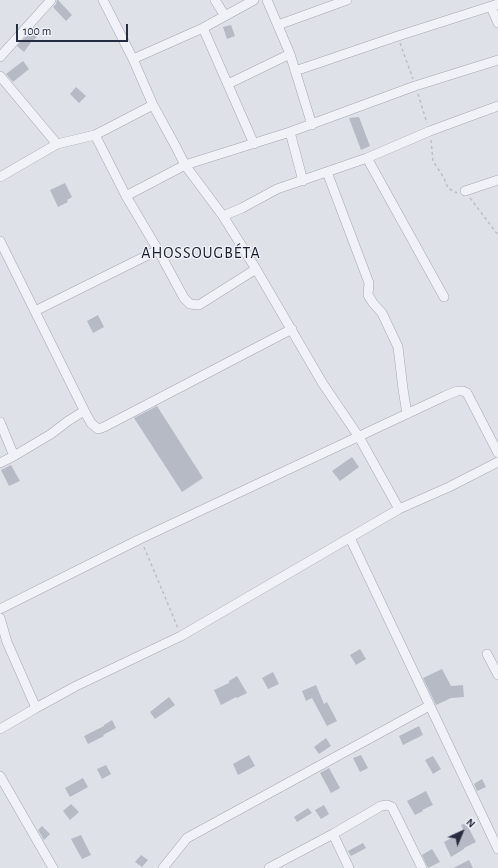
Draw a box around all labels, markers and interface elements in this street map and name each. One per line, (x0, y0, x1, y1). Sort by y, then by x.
scale bar (18, 16, 130, 42)
text: 100 m (23, 25, 51, 37)
district label: AHOSSOUGBÉTA (141, 243, 261, 263)
north arrow (442, 812, 482, 852)
text: N (464, 816, 477, 830)

